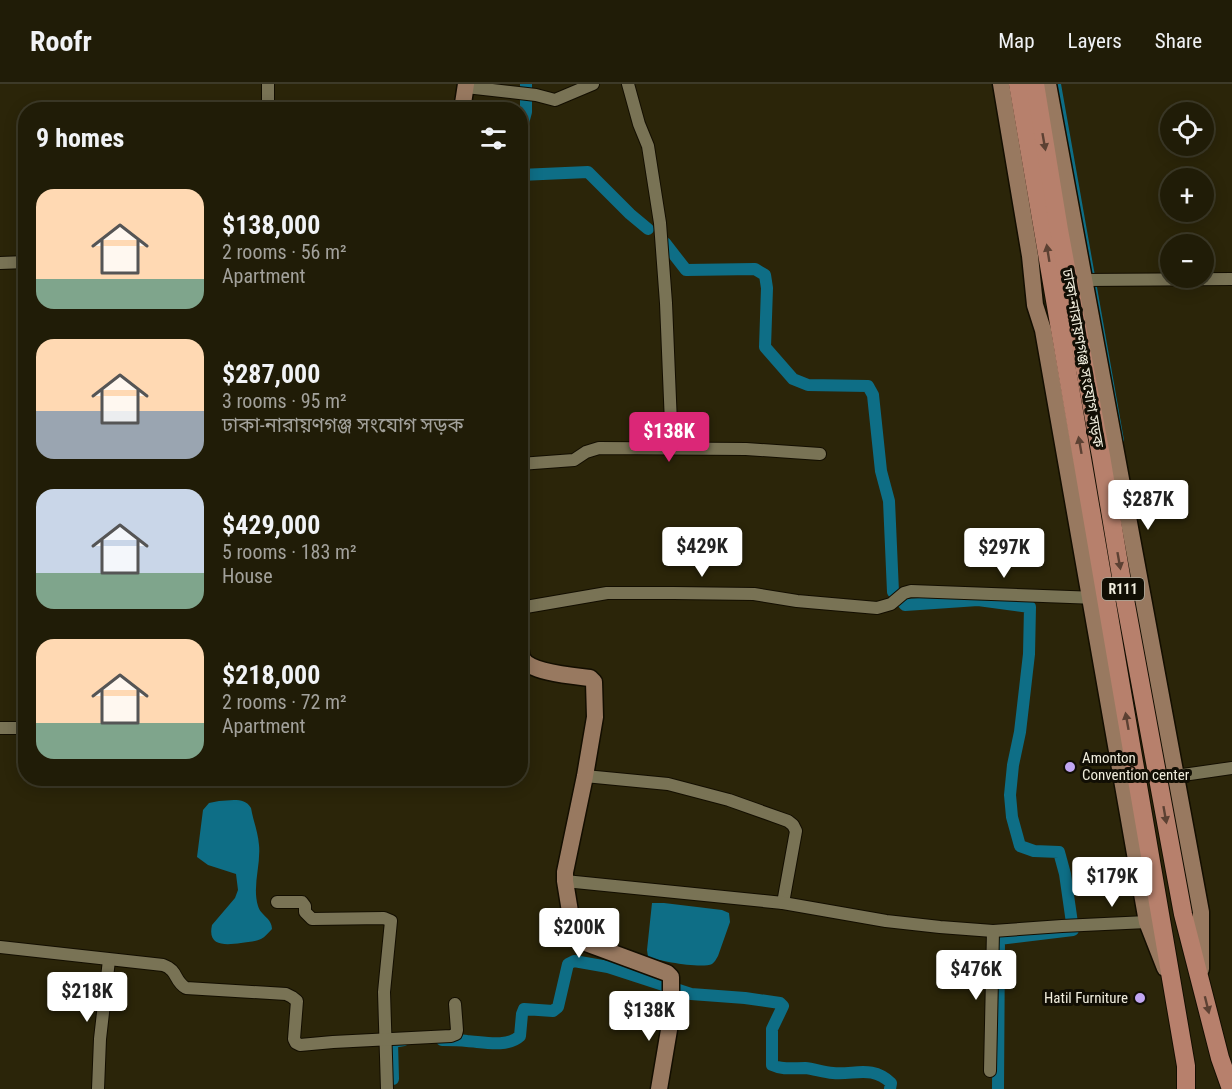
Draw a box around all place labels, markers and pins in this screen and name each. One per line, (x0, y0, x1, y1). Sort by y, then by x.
pin: $138K (627, 412, 711, 463)
pin: $287K (1106, 480, 1190, 531)
pin: $429K (660, 527, 744, 578)
pin: $297K (962, 528, 1046, 579)
place label: Amonton Convention center (1082, 749, 1190, 784)
marker: Amonton Convention center (1063, 760, 1077, 774)
pin: $179K (1070, 857, 1154, 908)
pin: $200K (537, 908, 621, 959)
pin: $476K (934, 950, 1018, 1001)
pin: $218K (45, 972, 129, 1023)
place label: Hatil Furniture (1044, 989, 1128, 1007)
pin: $138K (607, 991, 691, 1042)
marker: Hatil Furniture (1133, 991, 1147, 1005)

